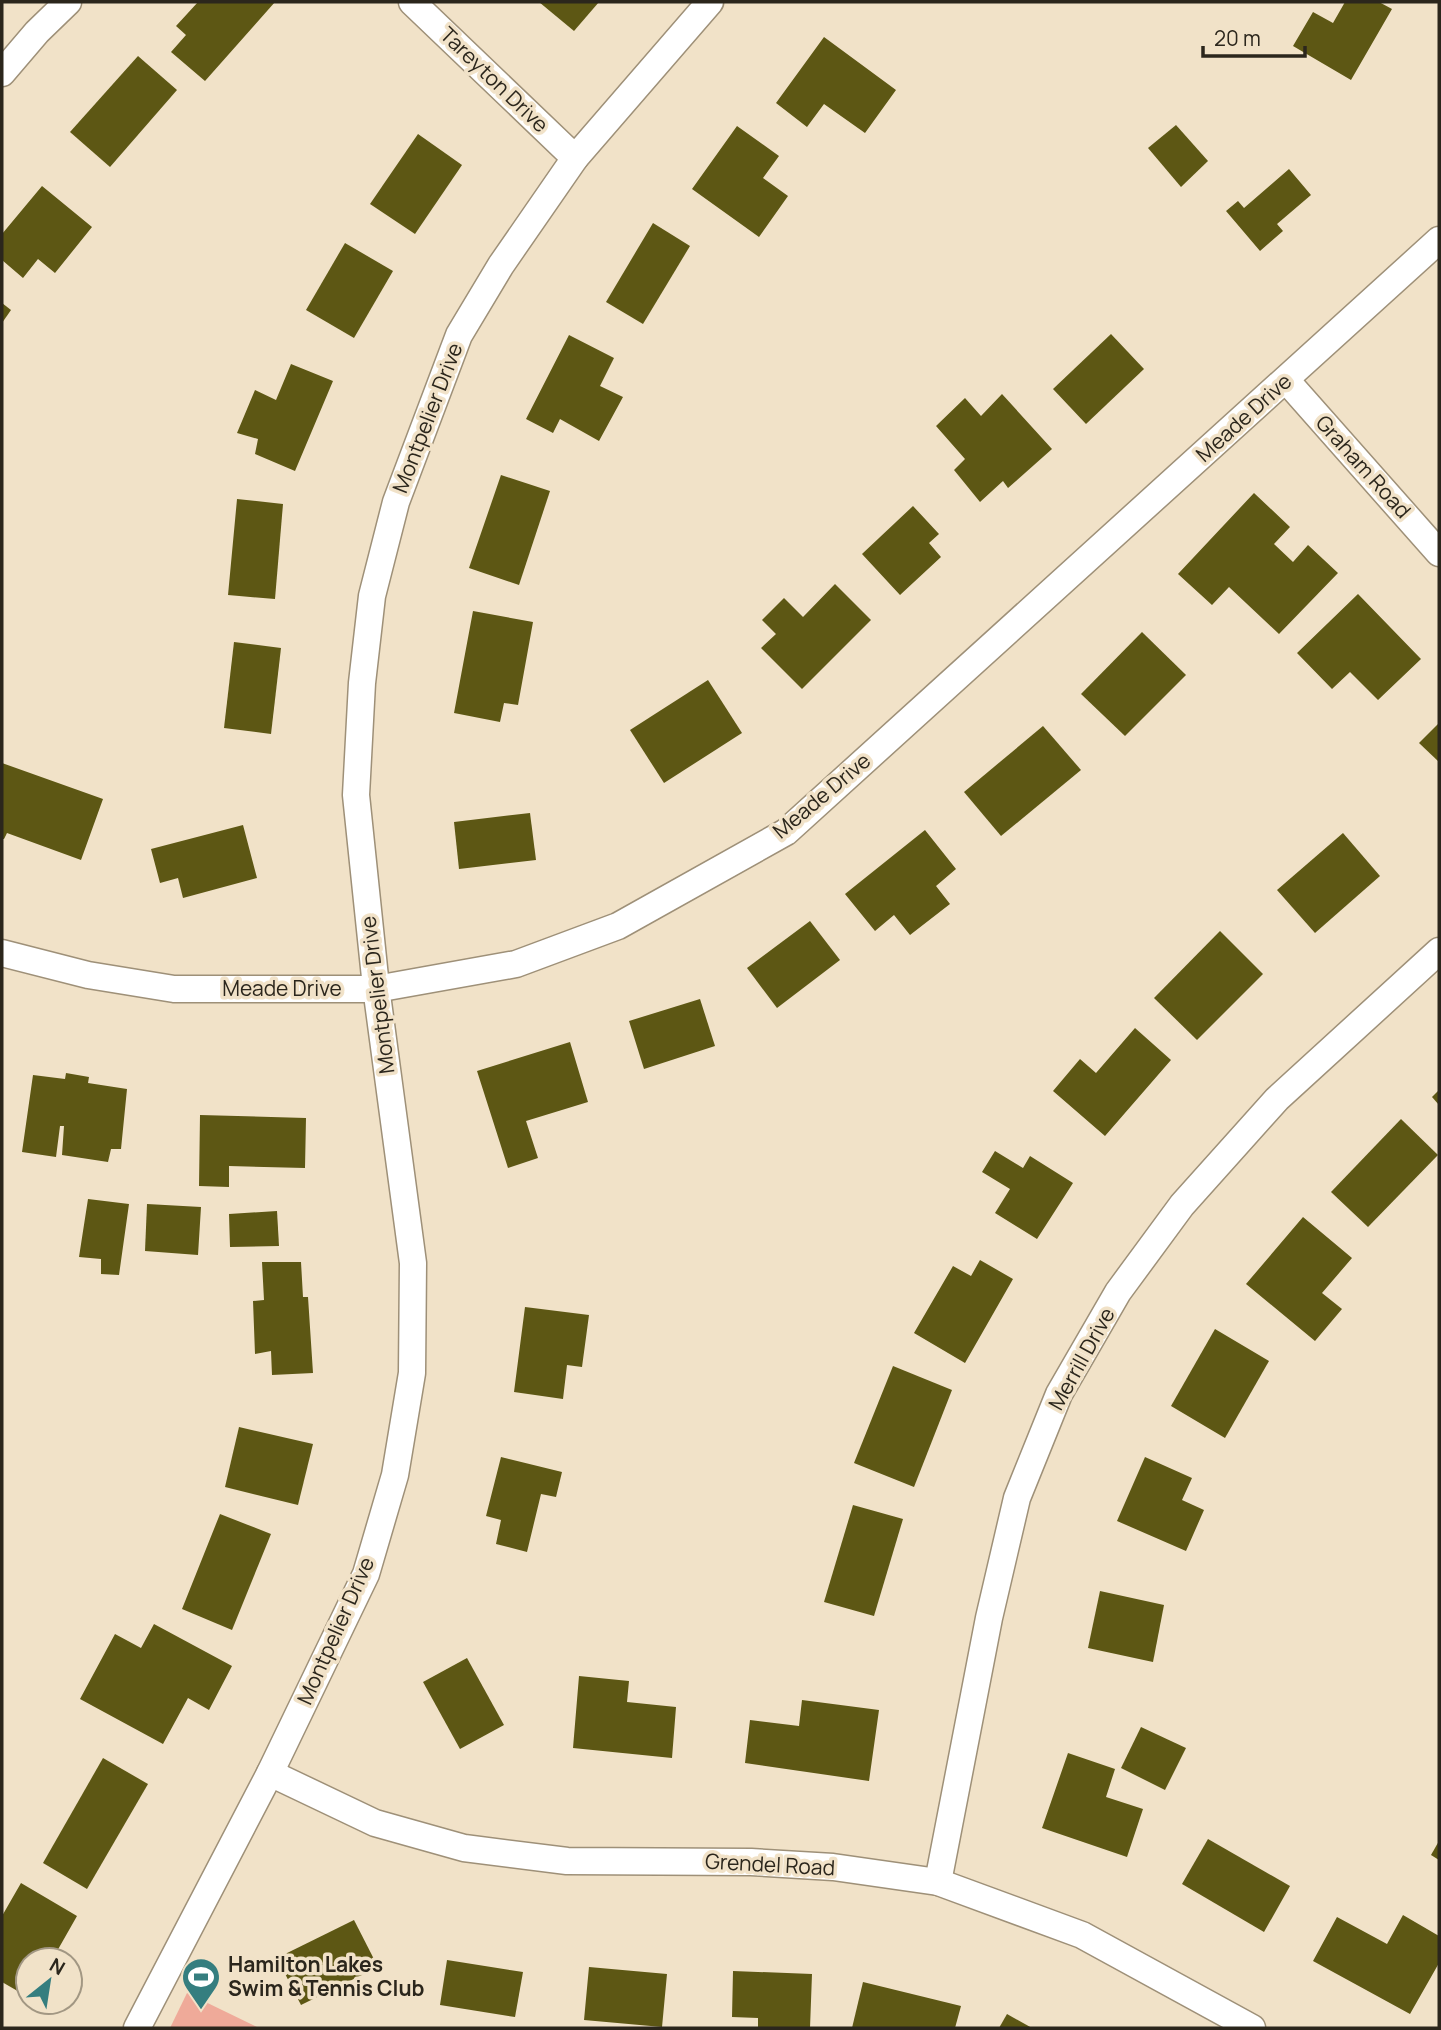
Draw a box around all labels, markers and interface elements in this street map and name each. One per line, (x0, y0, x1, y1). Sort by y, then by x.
scale bar (1203, 14, 1304, 58)
street label: Tareyton Drive (435, 20, 555, 138)
text: 20 m (1214, 24, 1261, 52)
street label: Montpelier Drive (386, 339, 469, 497)
street label: Meade Drive (1190, 367, 1297, 468)
street label: Graham Road (1310, 409, 1417, 524)
street label: Meade Drive (767, 746, 876, 844)
street label: Montpelier Drive (353, 915, 401, 1076)
street label: Meade Drive (222, 974, 342, 1002)
street label: Merrill Drive (1041, 1302, 1121, 1415)
street label: Montpelier Drive (290, 1552, 380, 1709)
street label: Grendel Road (704, 1847, 836, 1881)
north arrow (14, 1946, 84, 2016)
place label: Hamilton Lakes Swim & Tennis Club (228, 1950, 425, 2002)
text: N (45, 1952, 70, 1981)
sports icon: Hamilton Lakes Swim & Tennis Club (180, 1956, 222, 2011)

